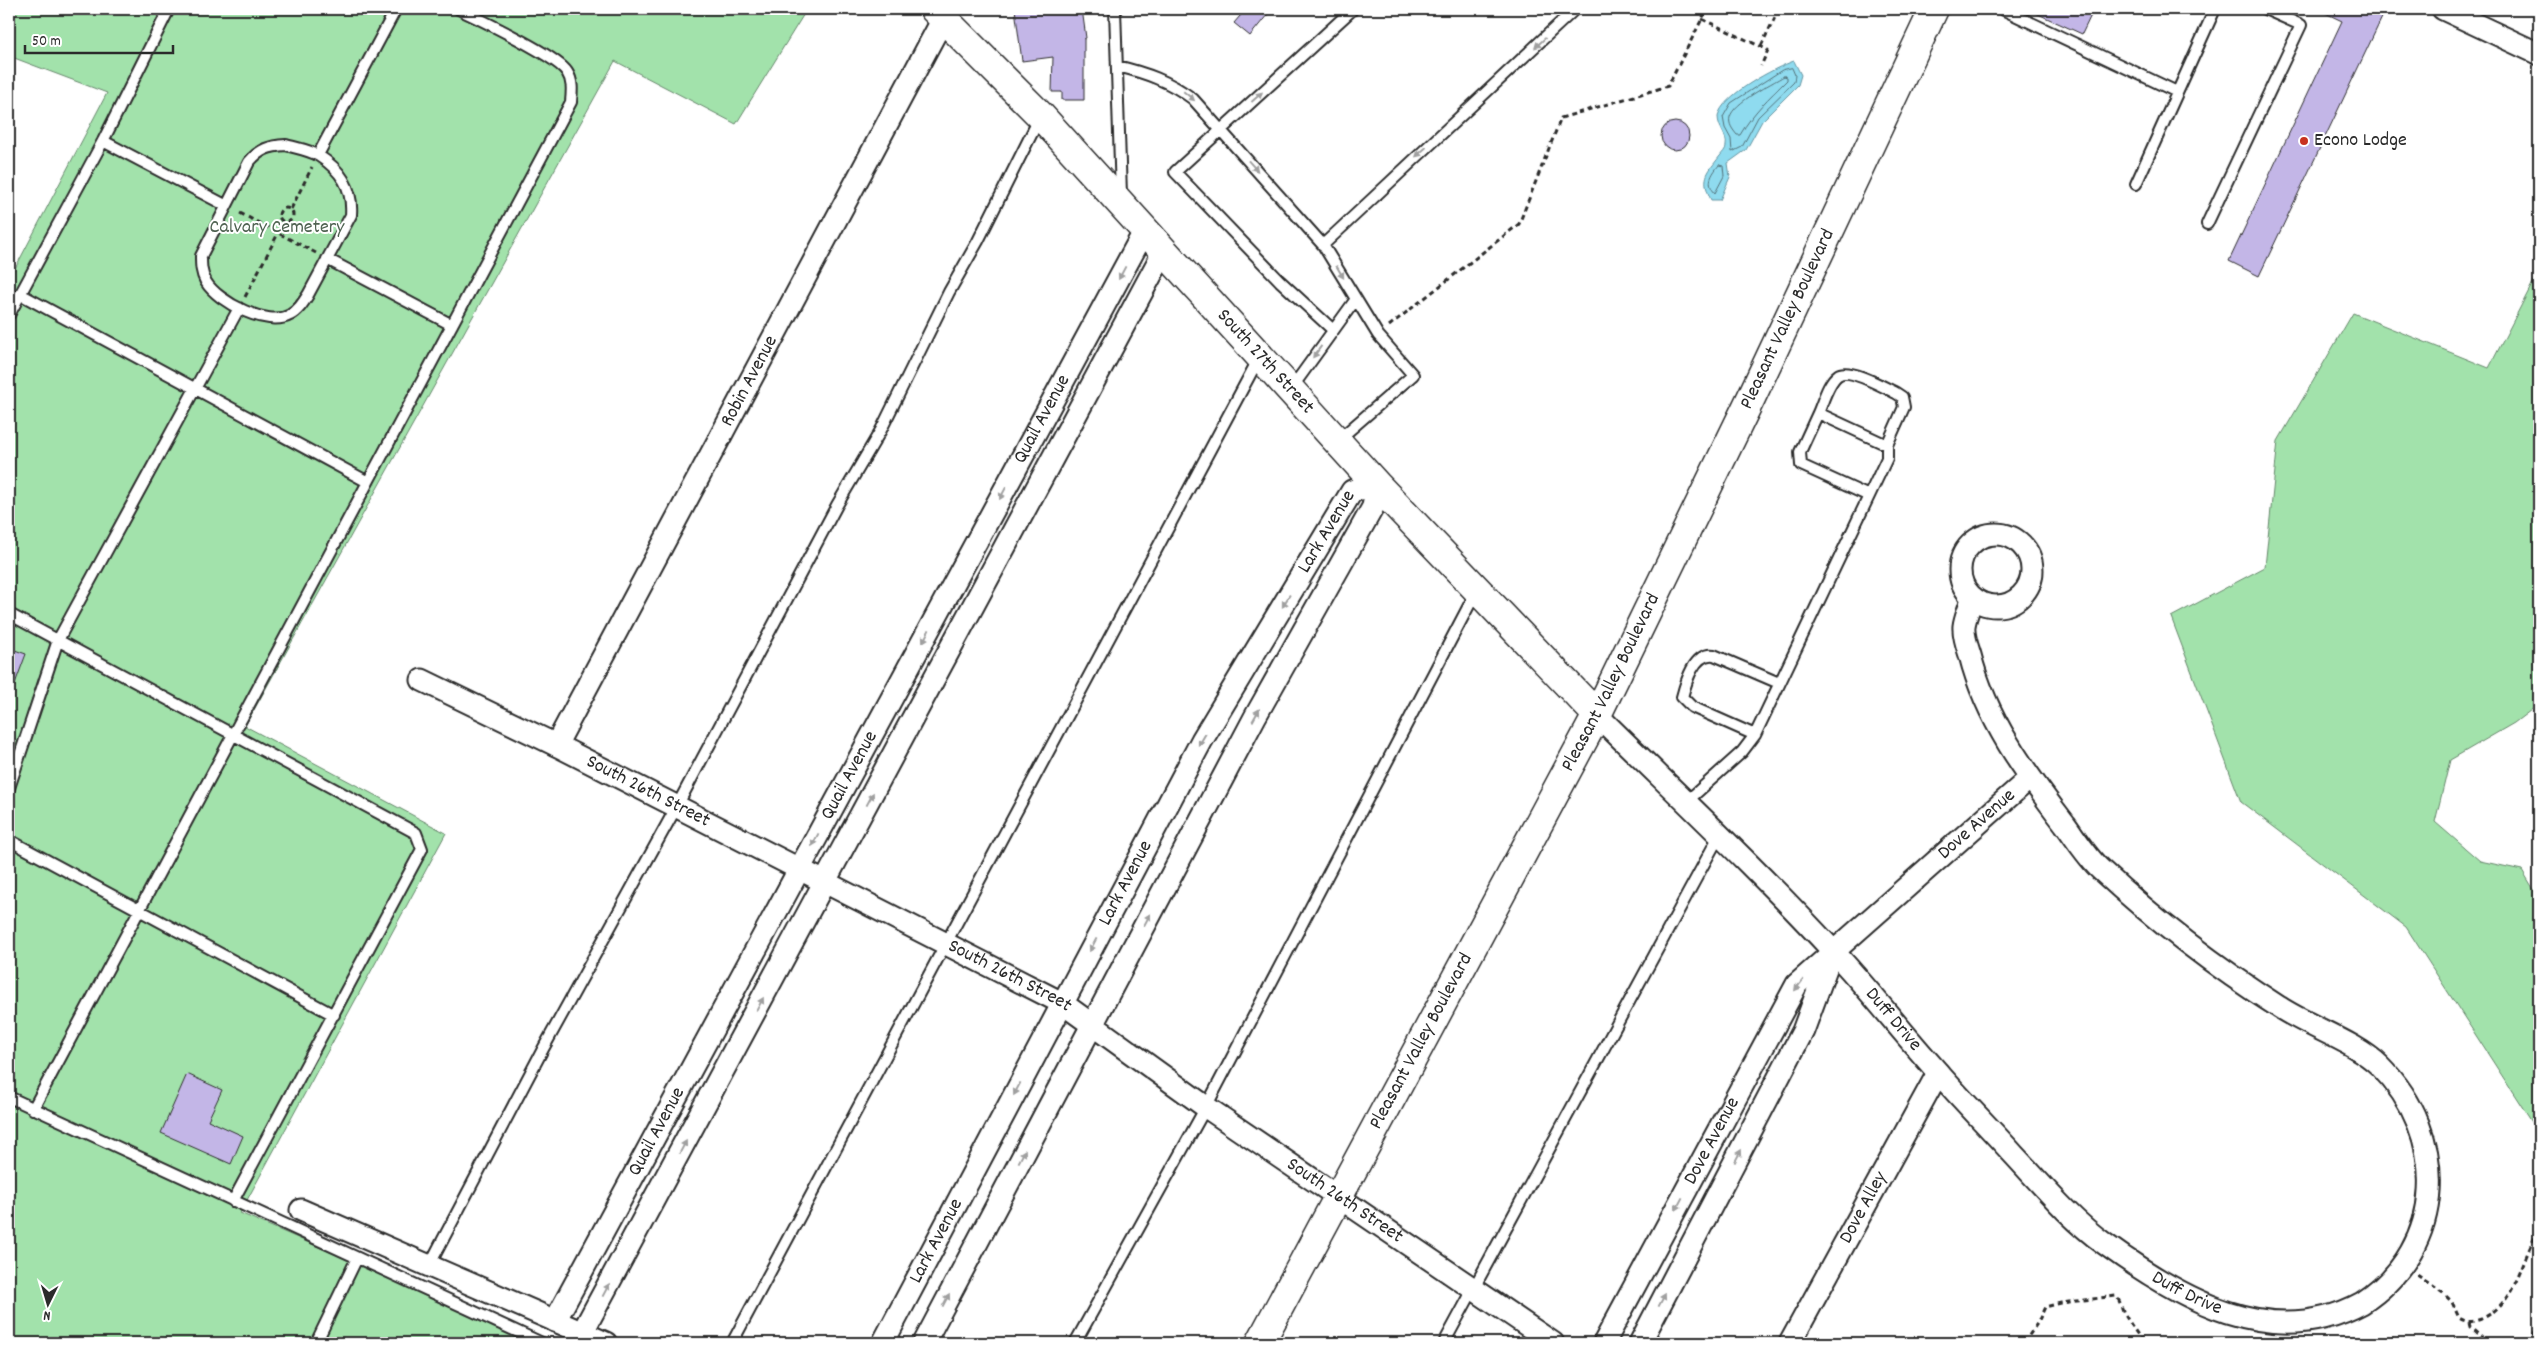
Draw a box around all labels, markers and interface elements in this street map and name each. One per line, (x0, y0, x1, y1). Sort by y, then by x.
scale bar (25, 22, 172, 54)
text: 50 m (32, 31, 61, 53)
one-way arrow (1535, 37, 1547, 49)
one-way arrow (1182, 90, 1194, 102)
one-way arrow (1250, 91, 1262, 103)
place label: Econo Lodge (2314, 127, 2407, 155)
marker: Econo Lodge (2298, 135, 2310, 147)
one-way arrow (1414, 147, 1427, 158)
one-way arrow (1247, 159, 1259, 171)
park label: Calvary Cemetery (210, 214, 345, 242)
street label: Pleasant Valley Boulevard (1733, 225, 1842, 414)
one-way arrow (1335, 265, 1344, 278)
one-way arrow (1118, 266, 1126, 280)
street label: South 27th Street (1210, 303, 1320, 421)
street label: Robin Avenue (714, 331, 786, 432)
one-way arrow (1312, 346, 1322, 359)
street label: Quail Avenue (1007, 370, 1078, 469)
one-way arrow (999, 485, 1007, 500)
street label: Lark Avenue (1291, 485, 1363, 579)
street label: Pleasant Valley Boulevard (1555, 589, 1668, 777)
one-way arrow (1281, 594, 1290, 607)
one-way arrow (922, 628, 930, 643)
one-way arrow (1252, 707, 1260, 722)
street label: Quail Avenue (814, 726, 886, 825)
one-way arrow (1198, 733, 1206, 748)
street label: South 26th Street (581, 748, 715, 835)
street label: Dove Avenue (1932, 782, 2022, 867)
one-way arrow (866, 792, 875, 806)
one-way arrow (811, 833, 819, 848)
street label: Lark Avenue (1092, 836, 1160, 931)
one-way arrow (1143, 913, 1151, 927)
street label: South 26th Street (943, 933, 1078, 1020)
one-way arrow (1088, 939, 1097, 952)
street label: Pleasant Valley Boulevard (1363, 949, 1480, 1135)
one-way arrow (1793, 978, 1804, 991)
street label: Duff Drive (1858, 982, 1928, 1058)
one-way arrow (756, 997, 764, 1011)
street label: Quail Avenue (622, 1082, 693, 1181)
one-way arrow (1013, 1082, 1021, 1096)
street label: Dove Avenue (1677, 1092, 1748, 1190)
one-way arrow (679, 1140, 687, 1154)
one-way arrow (1018, 1149, 1026, 1164)
one-way arrow (1734, 1149, 1742, 1163)
street label: South 26th Street (1280, 1151, 1409, 1251)
street label: Dove Alley (1833, 1166, 1896, 1249)
street label: Lark Avenue (903, 1194, 971, 1289)
one-way arrow (1675, 1197, 1683, 1211)
street label: Duff Drive (2146, 1265, 2226, 1323)
north arrow (22, 1280, 72, 1330)
one-way arrow (601, 1283, 610, 1296)
one-way arrow (942, 1293, 950, 1307)
one-way arrow (1658, 1293, 1667, 1307)
text: N (43, 1305, 51, 1325)

